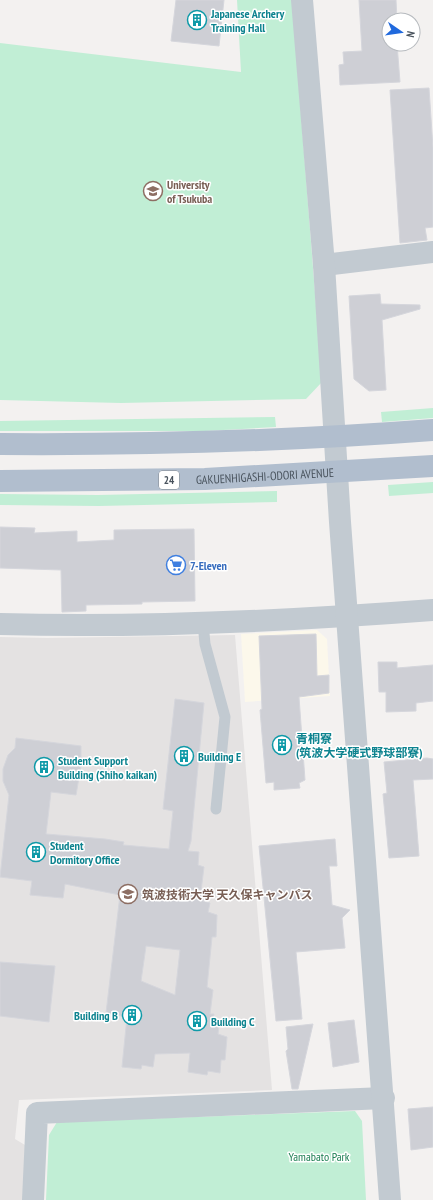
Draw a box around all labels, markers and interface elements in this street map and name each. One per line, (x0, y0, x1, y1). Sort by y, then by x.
place label: Japanese Archery Training Hall (210, 6, 284, 35)
building icon: Japanese Archery Training Hall (186, 9, 208, 31)
north arrow (381, 12, 421, 52)
text: N (403, 30, 418, 39)
place label: University of Tsukuba (167, 177, 212, 206)
school or university icon: University of Tsukuba (142, 180, 164, 202)
street label: GAKUENHIGASHI-ODORI AVENUE (196, 464, 334, 487)
road number: 24 (159, 471, 179, 489)
supermarket icon: 7-Eleven (165, 554, 187, 576)
place label: 7-Eleven (190, 558, 227, 573)
place label: 青桐寮 (筑波大学硬式野球部寮) (296, 731, 423, 760)
building icon: 青桐寮 (筑波大学硬式野球部寮) (271, 734, 293, 756)
building icon: Building E (173, 745, 195, 767)
place label: Building E (198, 749, 241, 764)
place label: Student Support Building (Shiho kaikan) (58, 753, 157, 782)
building icon: Student Support Building (Shiho kaikan) (33, 756, 55, 778)
place label: Student Dormitory Office (50, 838, 120, 867)
building icon: Student Dormitory Office (25, 841, 47, 863)
school or university icon: 筑波技術大学 天久保キャンパス (117, 883, 139, 905)
place label: 筑波技術大学 天久保キャンパス (142, 887, 312, 902)
building icon: Building B (121, 1004, 143, 1026)
place label: Building B (74, 1008, 118, 1023)
building icon: Building C (186, 1010, 208, 1032)
place label: Building C (211, 1014, 255, 1029)
park label: Yamabato Park (289, 1149, 350, 1164)

